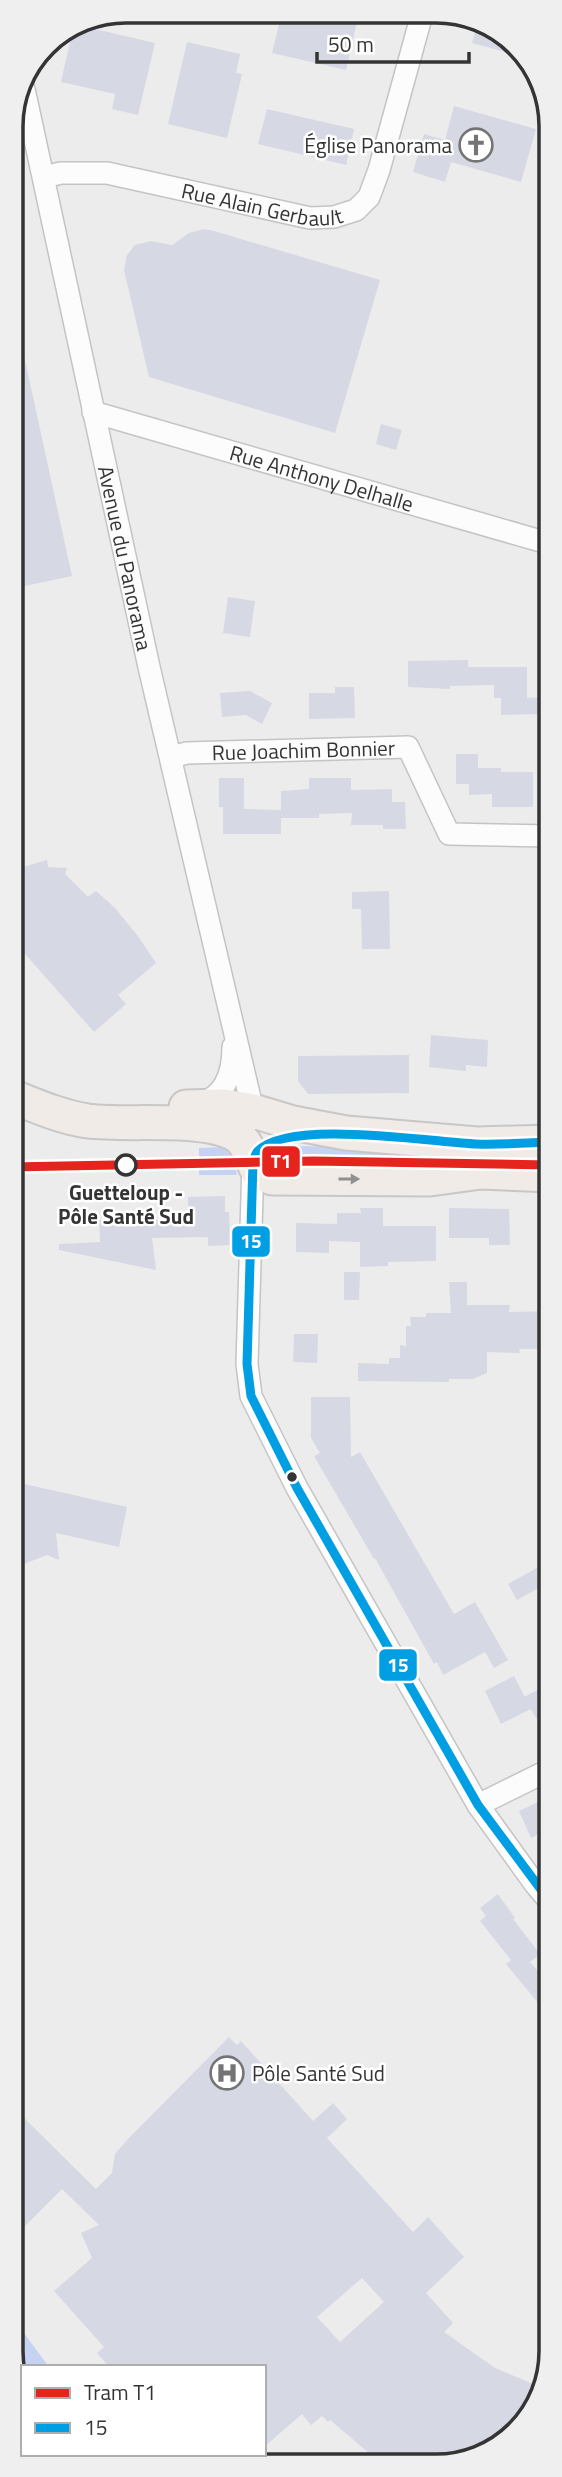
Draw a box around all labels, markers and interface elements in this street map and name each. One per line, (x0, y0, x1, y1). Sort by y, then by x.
scale bar (317, 21, 469, 65)
text: 50 m (328, 28, 374, 60)
church icon: Église Panorama (457, 126, 495, 164)
place label: Église Panorama (304, 129, 452, 161)
street label: Rue Alain Gerbault (179, 174, 347, 234)
street label: Rue Anthony Delhalle (226, 436, 417, 520)
street label: Avenue du Panorama (90, 463, 161, 654)
street label: Rue Joachim Bonnier (211, 731, 395, 768)
line badge: T1 (261, 1145, 301, 1178)
text: T1 (271, 1146, 291, 1175)
marker: Guetteloup - Pôle Santé Sud (115, 1154, 137, 1176)
one-way arrow (338, 1173, 360, 1185)
place label: Guetteloup - Pôle Santé Sud (58, 1176, 194, 1232)
line badge: 15 (231, 1225, 271, 1258)
text: 15 (240, 1226, 262, 1255)
unlabelled marker (285, 1470, 299, 1484)
line badge: 15 (378, 1648, 418, 1682)
text: 15 (387, 1650, 409, 1679)
hospital icon: Pôle Santé Sud (208, 2054, 246, 2092)
place label: Pôle Santé Sud (252, 2057, 385, 2089)
legend (21, 2365, 266, 2456)
text: Tram T1 (84, 2376, 156, 2408)
text: 15 (84, 2411, 108, 2443)

